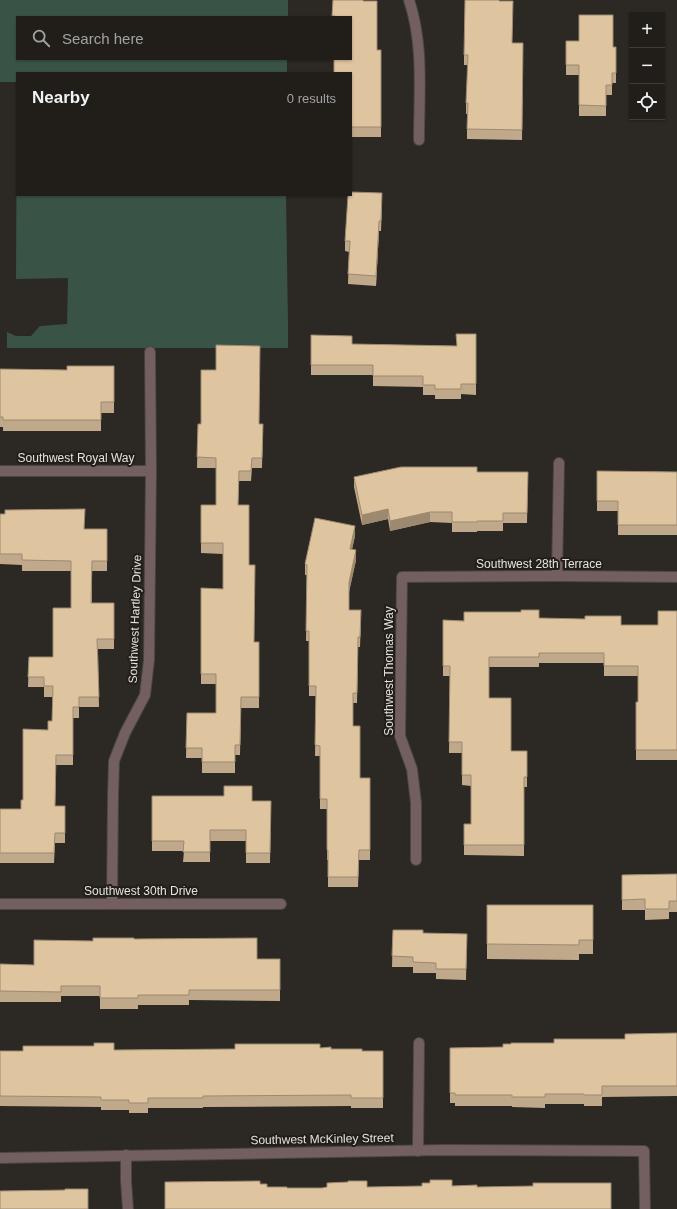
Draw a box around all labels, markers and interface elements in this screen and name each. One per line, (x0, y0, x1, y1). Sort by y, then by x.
map controls (629, 12, 665, 120)
button: + (629, 12, 665, 48)
search box (16, 16, 352, 60)
icon: search (30, 27, 52, 49)
text: Search here (62, 30, 144, 47)
button: − (629, 48, 665, 84)
button: locate (629, 84, 665, 120)
text: Nearby (32, 88, 90, 107)
text: 0 results (287, 91, 336, 106)
street label: Southwest Royal Way (18, 451, 134, 465)
street label: Southwest Hartley Drive (126, 554, 144, 684)
street label: Southwest 28th Terrace (476, 557, 602, 571)
street label: Southwest Thomas Way (382, 606, 396, 736)
street label: Southwest 30th Drive (84, 884, 198, 898)
street label: Southwest McKinley Street (250, 1131, 394, 1147)

